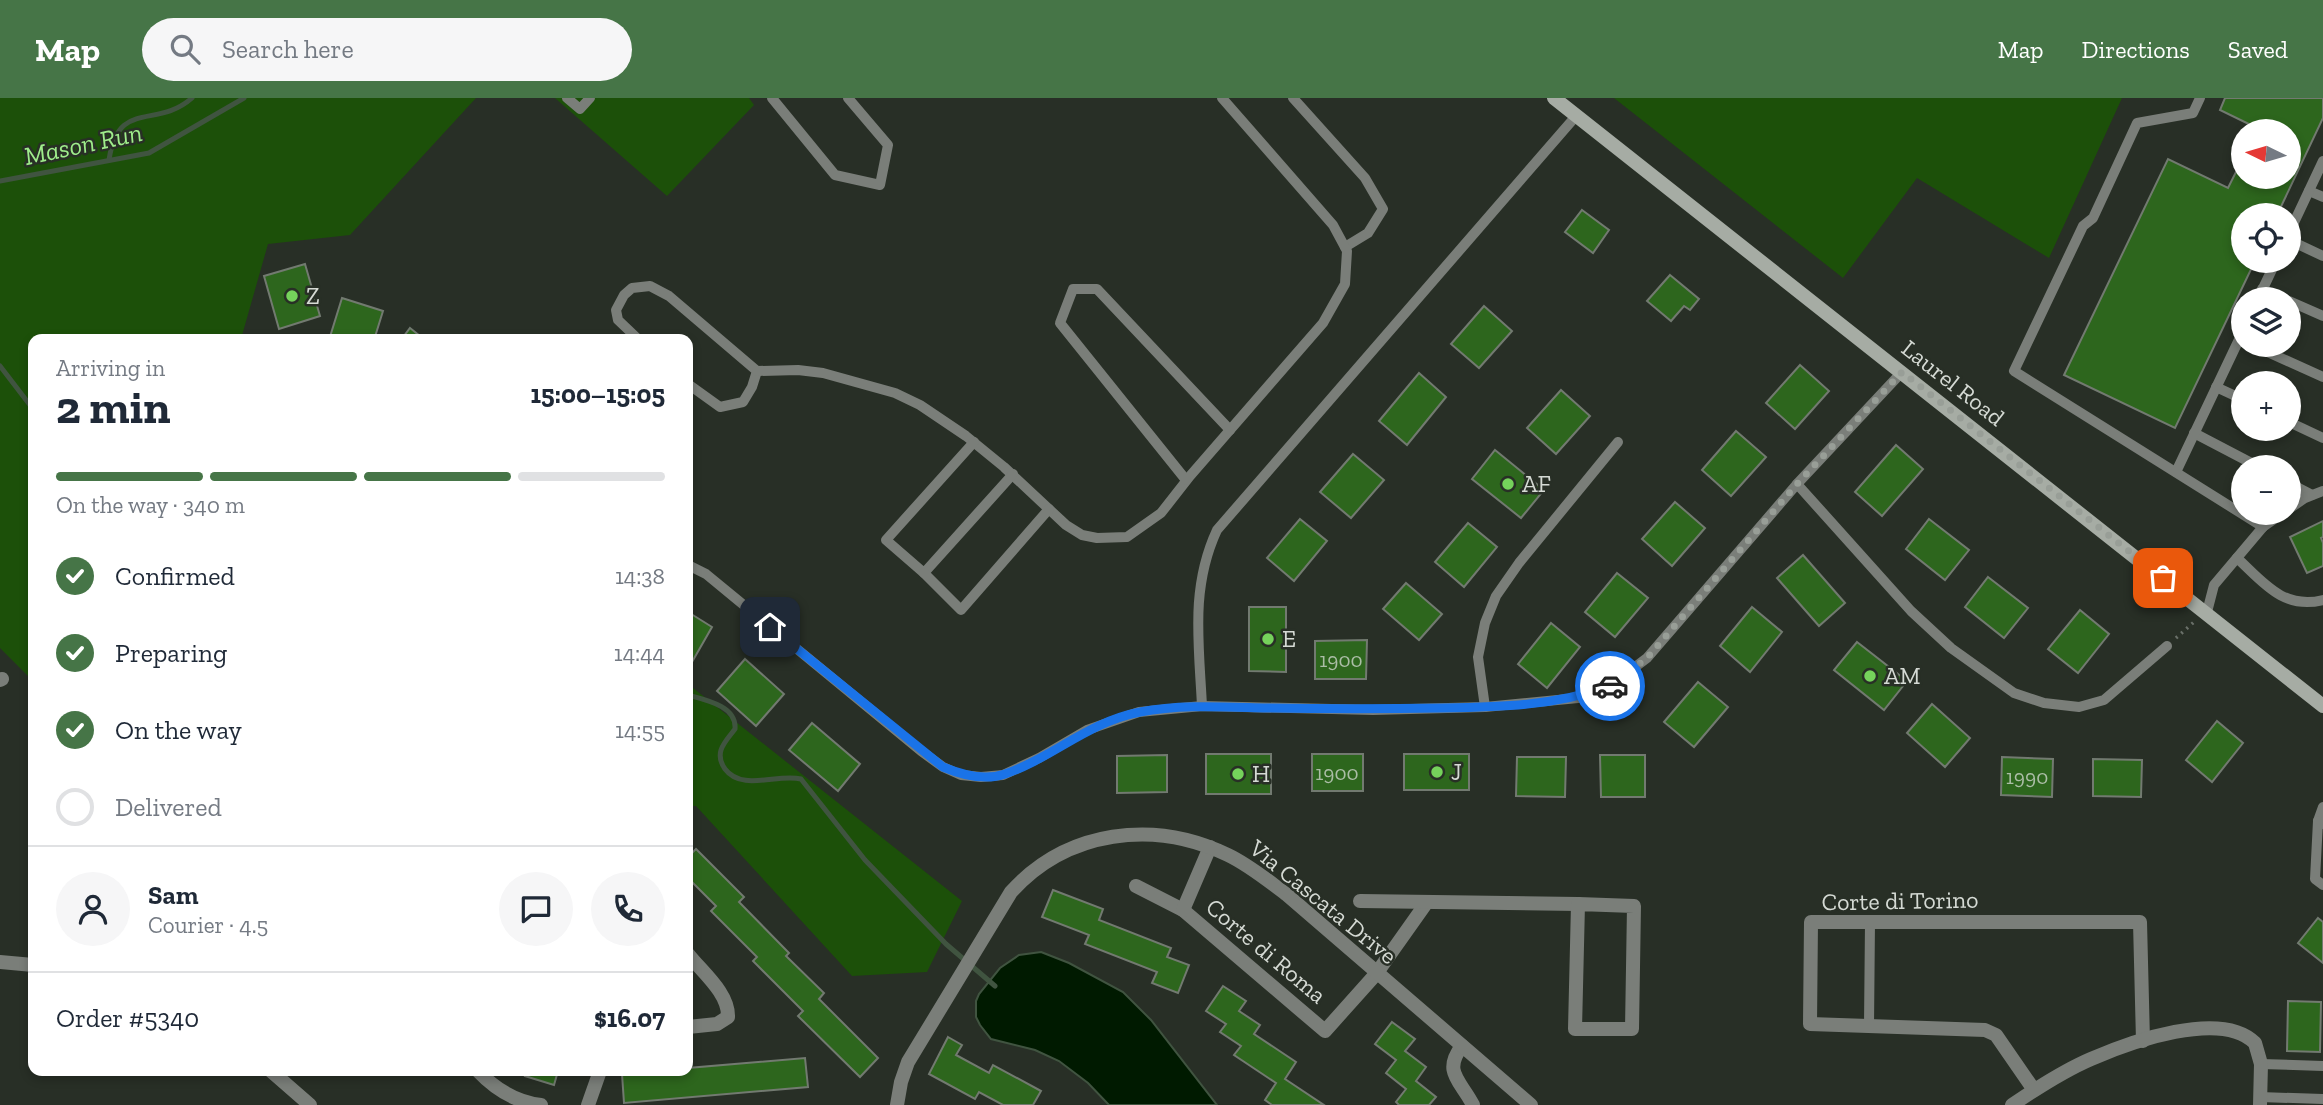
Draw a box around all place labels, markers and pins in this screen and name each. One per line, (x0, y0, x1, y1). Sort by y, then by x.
place label: Z (306, 281, 320, 310)
marker: Z (284, 288, 300, 304)
place label: AF (1522, 469, 1551, 498)
marker: AF (1500, 476, 1516, 492)
pin (2133, 548, 2193, 608)
pin (740, 597, 800, 657)
place label: E (1282, 624, 1296, 653)
marker: E (1260, 631, 1276, 647)
place label: AM (1884, 661, 1921, 690)
marker: AM (1862, 668, 1878, 684)
place label: J (1451, 757, 1462, 786)
place label: H (1252, 759, 1270, 788)
marker: J (1429, 764, 1445, 780)
marker: H (1230, 766, 1246, 782)

